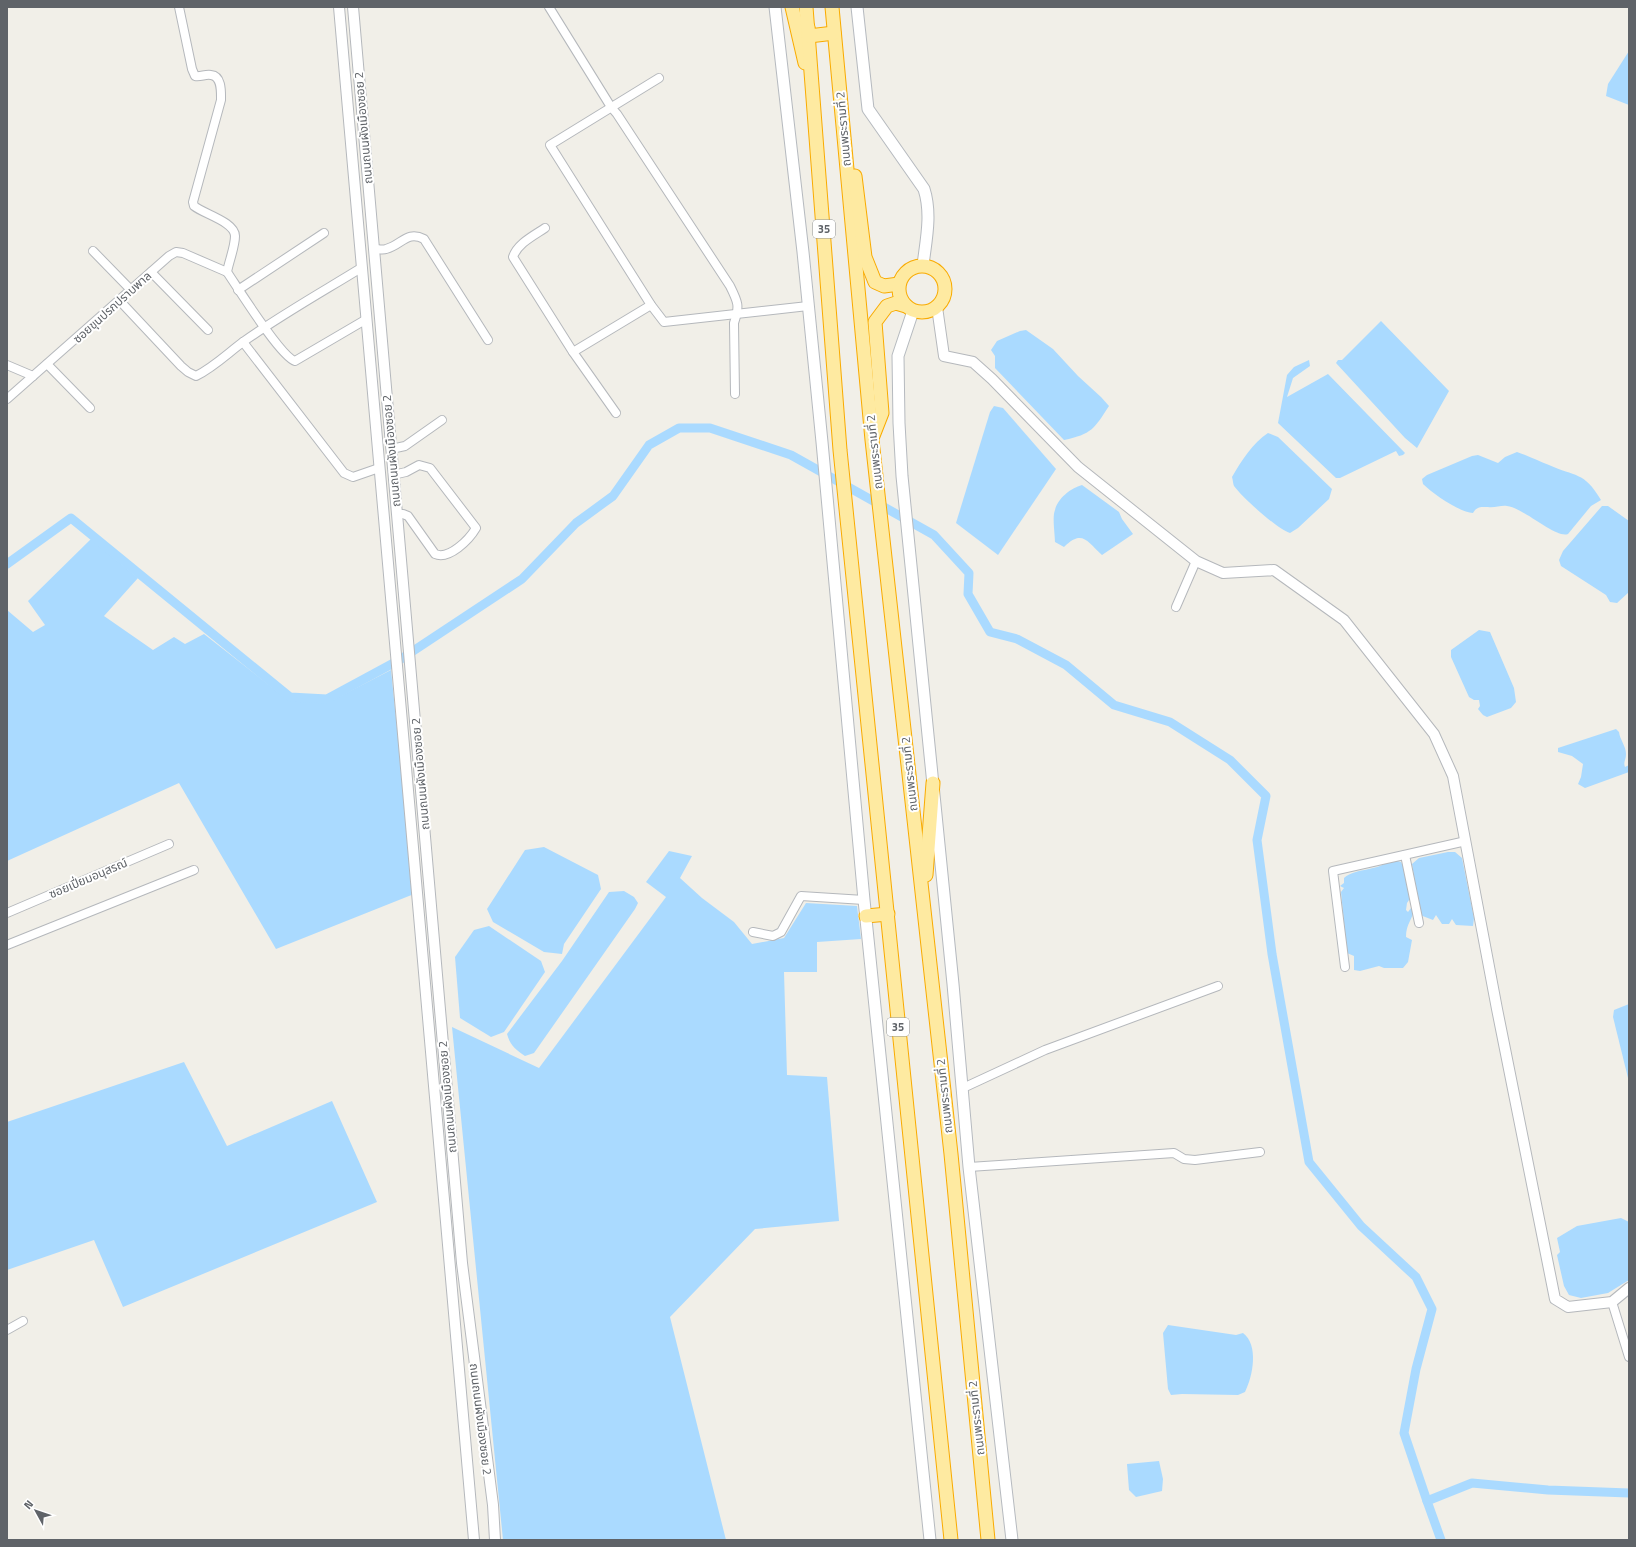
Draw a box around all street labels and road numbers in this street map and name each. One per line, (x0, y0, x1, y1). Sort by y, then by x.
street label: ถนนถนนผังเมืองซอย 2 (349, 71, 377, 185)
street label: ถนนพระรามที่ 2 (830, 91, 856, 167)
road number: 35 (813, 220, 835, 238)
street label: ซอยขุนปรกปราบพาล (68, 266, 156, 348)
street label: ถนนถนนผังเมืองซอย 2 (377, 394, 405, 508)
street label: ถนนพระรามที่ 2 (861, 414, 887, 490)
street label: ถนนถนนผังเมืองซอย 2 (406, 717, 434, 831)
street label: ถนนพระรามที่ 2 (896, 736, 922, 812)
street label: ซอยเปี่ยมอนุสรณ์ (46, 853, 130, 903)
road number: 35 (887, 1018, 909, 1036)
street label: ถนนถนนผังเมืองซอย 2 (433, 1040, 461, 1154)
street label: ถนนพระรามที่ 2 (931, 1058, 957, 1134)
street label: ถนนถนนผังเมืองซอย 2 (465, 1362, 497, 1476)
street label: ถนนพระรามที่ 2 (963, 1380, 989, 1456)

